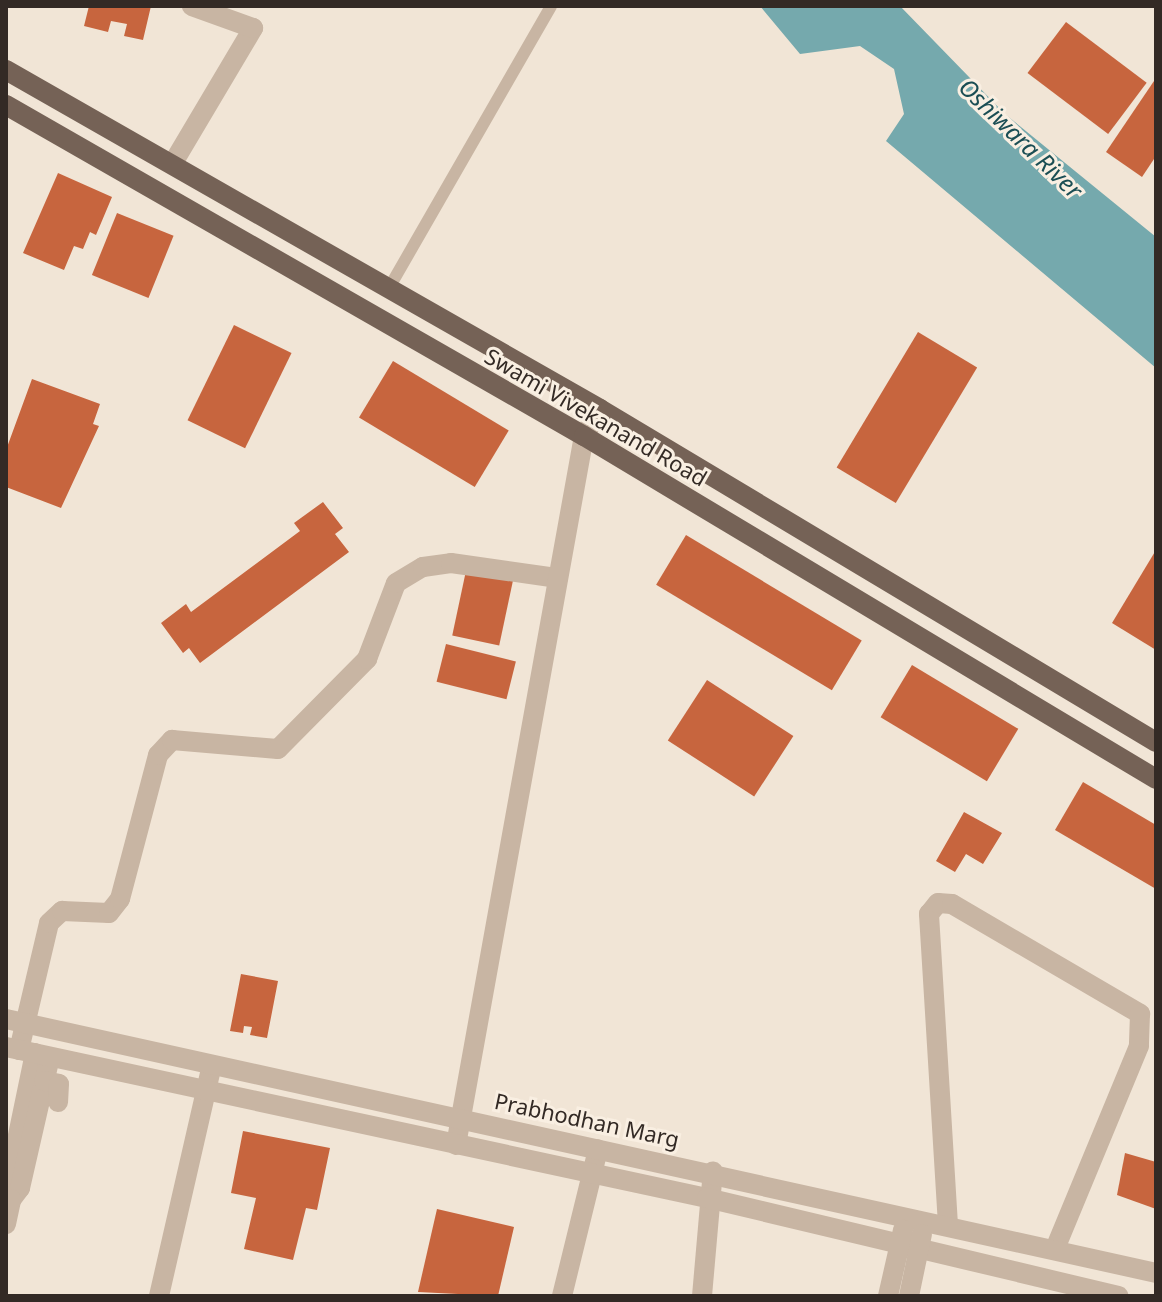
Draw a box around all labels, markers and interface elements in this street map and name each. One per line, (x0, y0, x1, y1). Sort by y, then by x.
water label: Oshiwara River (953, 72, 1089, 204)
street label: Swami Vivekanand Road (480, 343, 712, 491)
street label: Prabhodhan Marg (492, 1088, 682, 1152)

